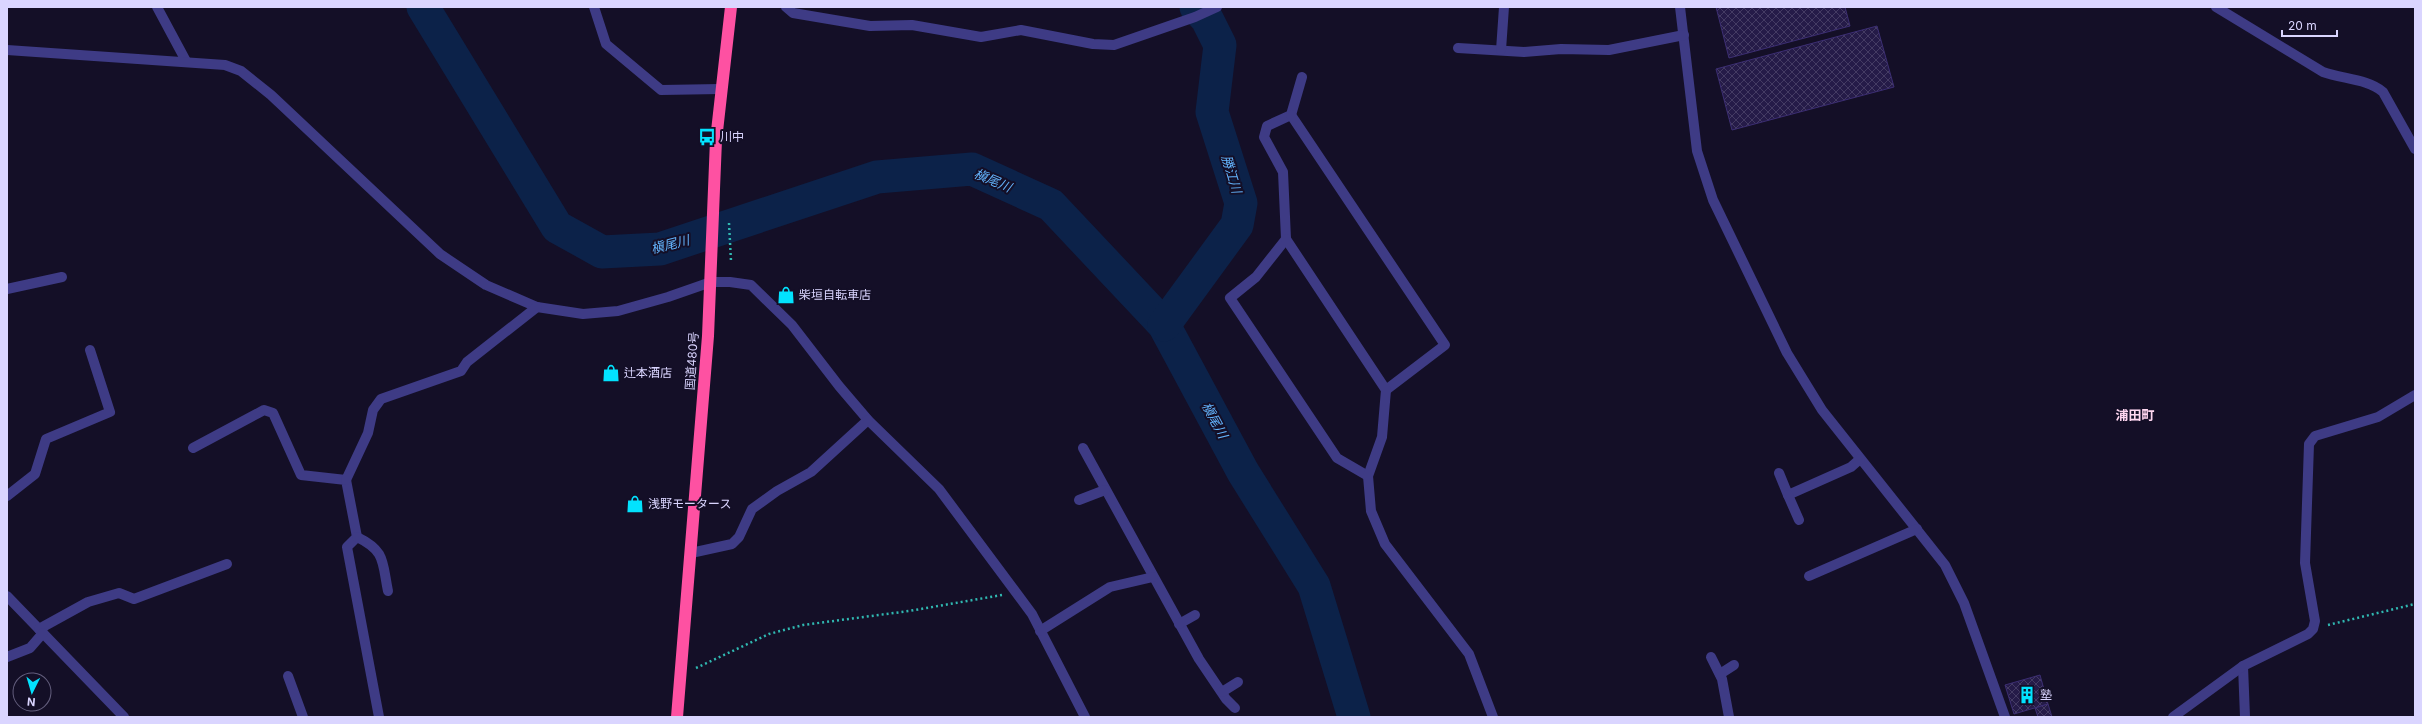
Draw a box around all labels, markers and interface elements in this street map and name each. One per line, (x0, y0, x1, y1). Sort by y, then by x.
scale bar (2282, 12, 2337, 38)
text: 20 m (2288, 18, 2317, 33)
bus stop icon: 川中 (697, 127, 717, 147)
place label: 川中 (720, 129, 744, 144)
water label: 勝江川 (1219, 153, 1246, 197)
water label: 槇尾川 (972, 165, 1016, 196)
water label: 槇尾川 (649, 231, 693, 256)
shop icon: 柴垣自転車店 (776, 285, 796, 305)
place label: 柴垣自転車店 (799, 287, 871, 302)
street label: 国道480号 (682, 331, 701, 391)
shop icon: 辻本酒店 (601, 363, 621, 383)
place label: 辻本酒店 (624, 365, 672, 380)
water label: 槇尾川 (1199, 399, 1232, 443)
district label: 浦田町 (2115, 407, 2155, 423)
shop icon: 浅野モータース (625, 494, 645, 514)
place label: 浅野モータース (648, 496, 731, 511)
north arrow (12, 672, 52, 712)
building icon: 塾 (2017, 685, 2037, 705)
place label: 塾 (2040, 687, 2052, 702)
text: N (26, 695, 36, 709)

